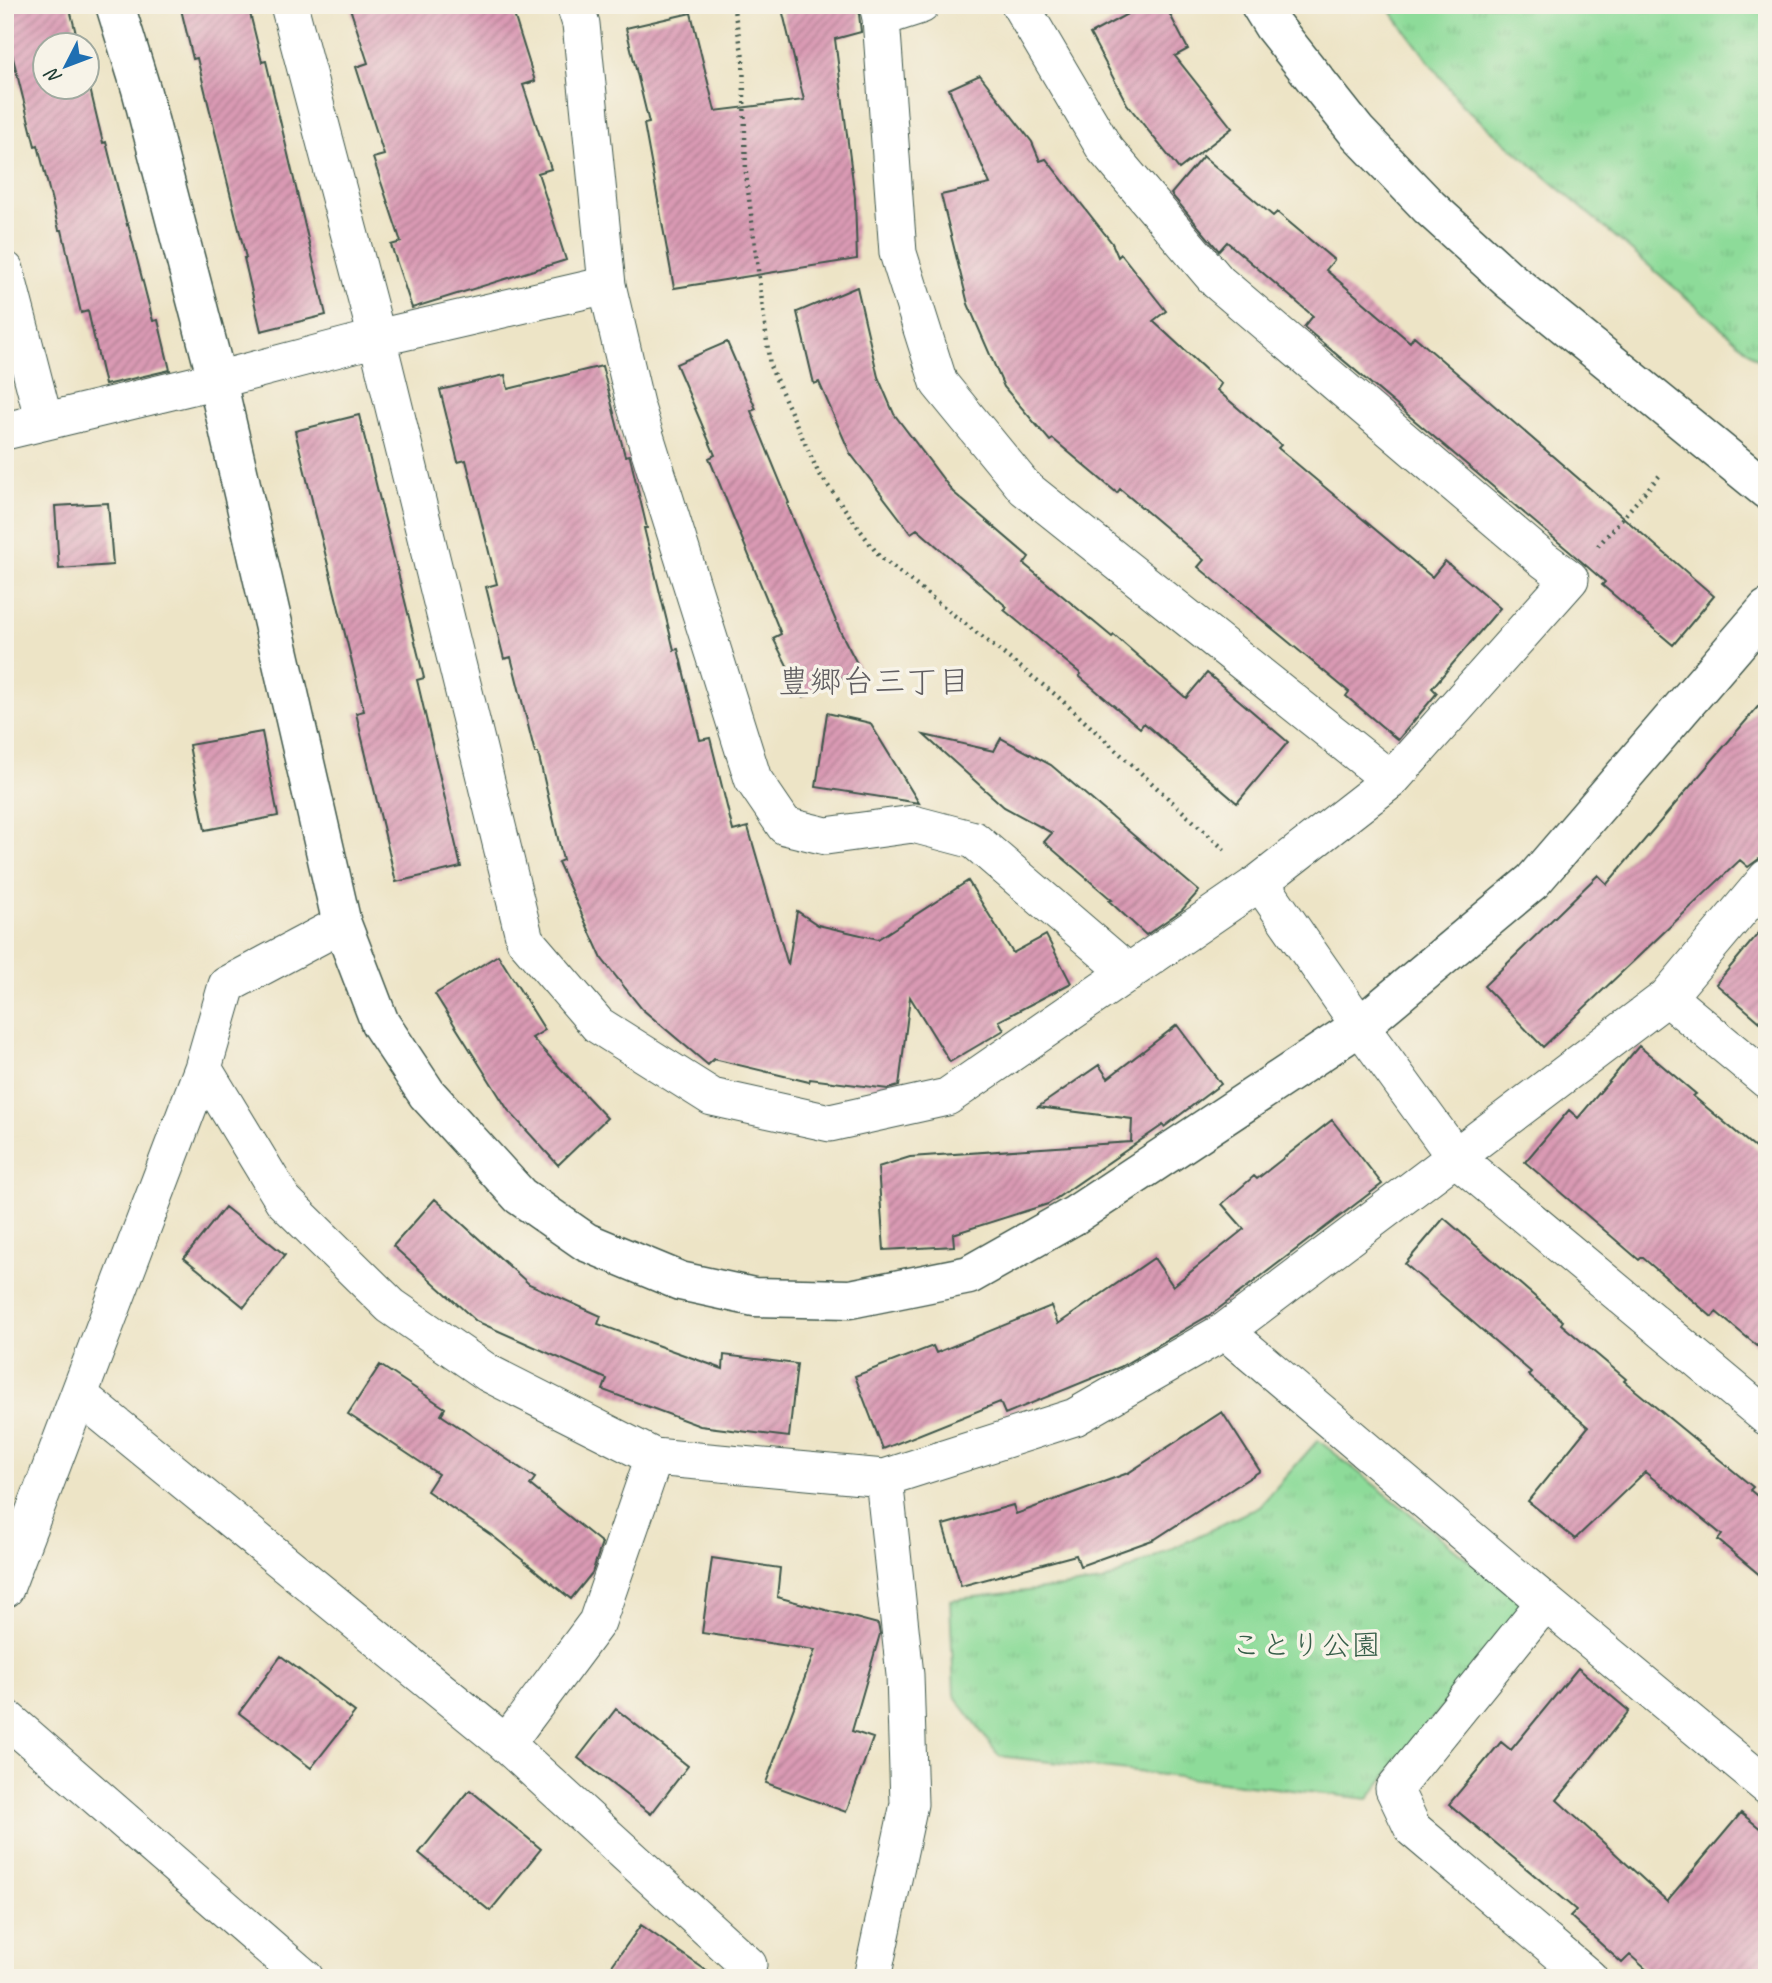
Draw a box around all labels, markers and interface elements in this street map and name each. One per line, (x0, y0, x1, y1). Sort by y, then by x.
north arrow (32, 32, 102, 102)
text: N (39, 62, 67, 89)
district label: 豊郷台三丁目 (778, 661, 970, 702)
park label: ことり公園 (1231, 1626, 1381, 1664)

